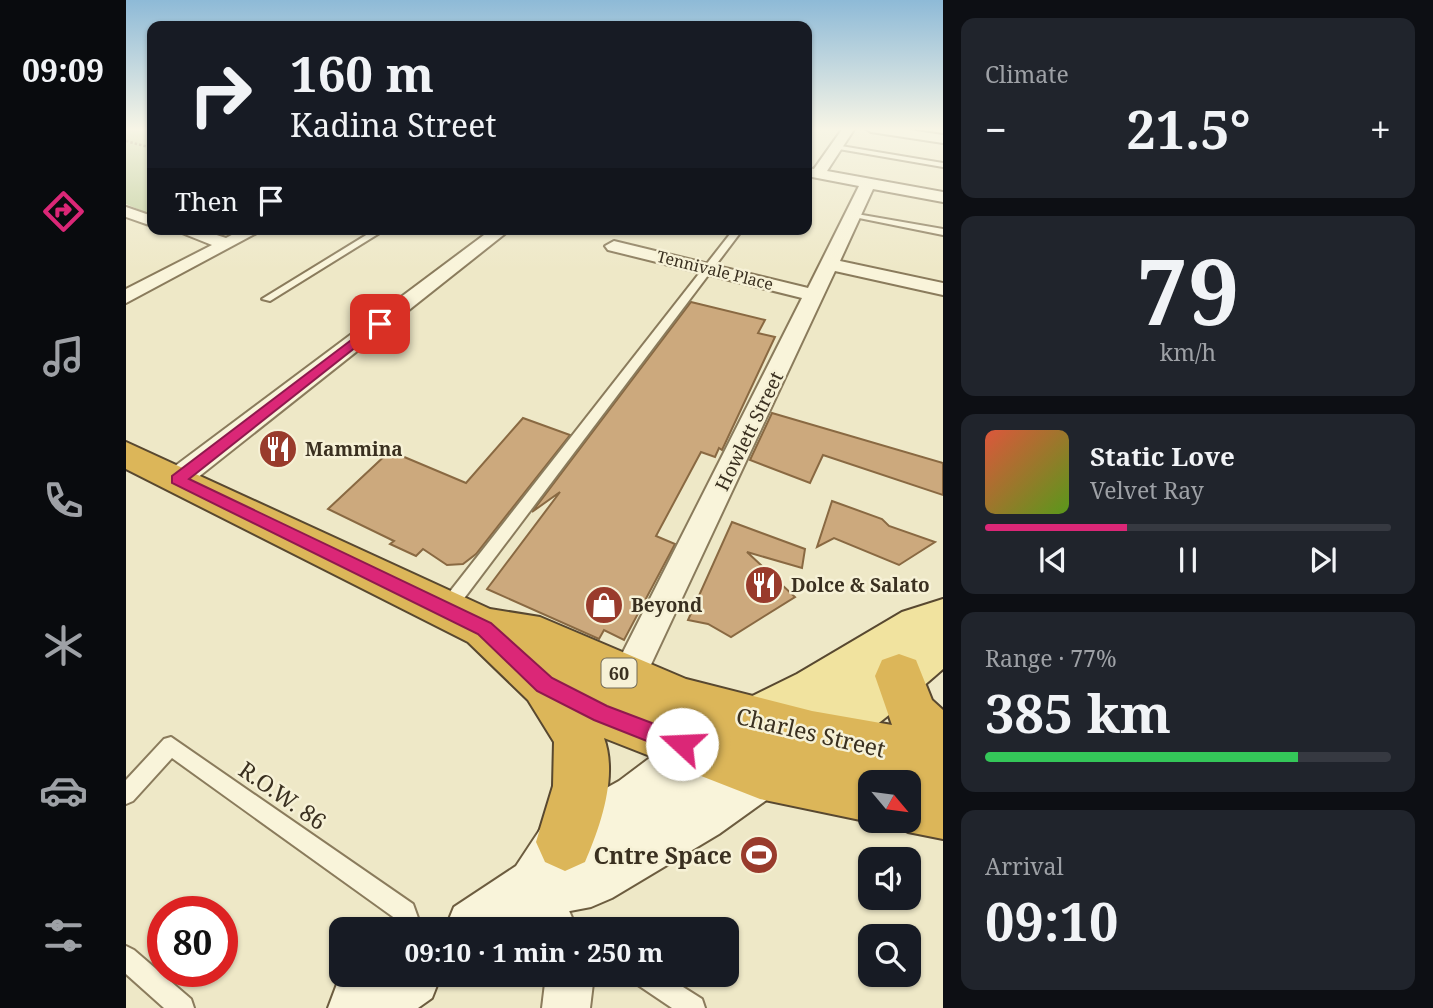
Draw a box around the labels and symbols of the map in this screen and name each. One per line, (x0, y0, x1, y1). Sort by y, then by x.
street label: Tennivale Place (654, 245, 776, 295)
pin (350, 294, 410, 354)
street label: Howlett Street (709, 367, 789, 495)
restaurant icon: Mammina (257, 428, 299, 470)
place label: Mammina (305, 436, 403, 462)
restaurant icon: Dolce & Salato (743, 564, 785, 606)
place label: Dolce & Salato (791, 572, 930, 598)
shop icon: Beyond (583, 584, 625, 626)
place label: Beyond (631, 592, 703, 618)
road number: 60 (602, 658, 636, 688)
street label: Charles Street (733, 699, 889, 765)
position arrow (645, 707, 719, 781)
street label: R.O.W. 86 (233, 753, 333, 837)
north arrow (858, 770, 920, 833)
sports icon: Cntre Space (738, 834, 780, 876)
place label: Cntre Space (594, 839, 732, 871)
speed limit sign: 80 (147, 896, 238, 987)

